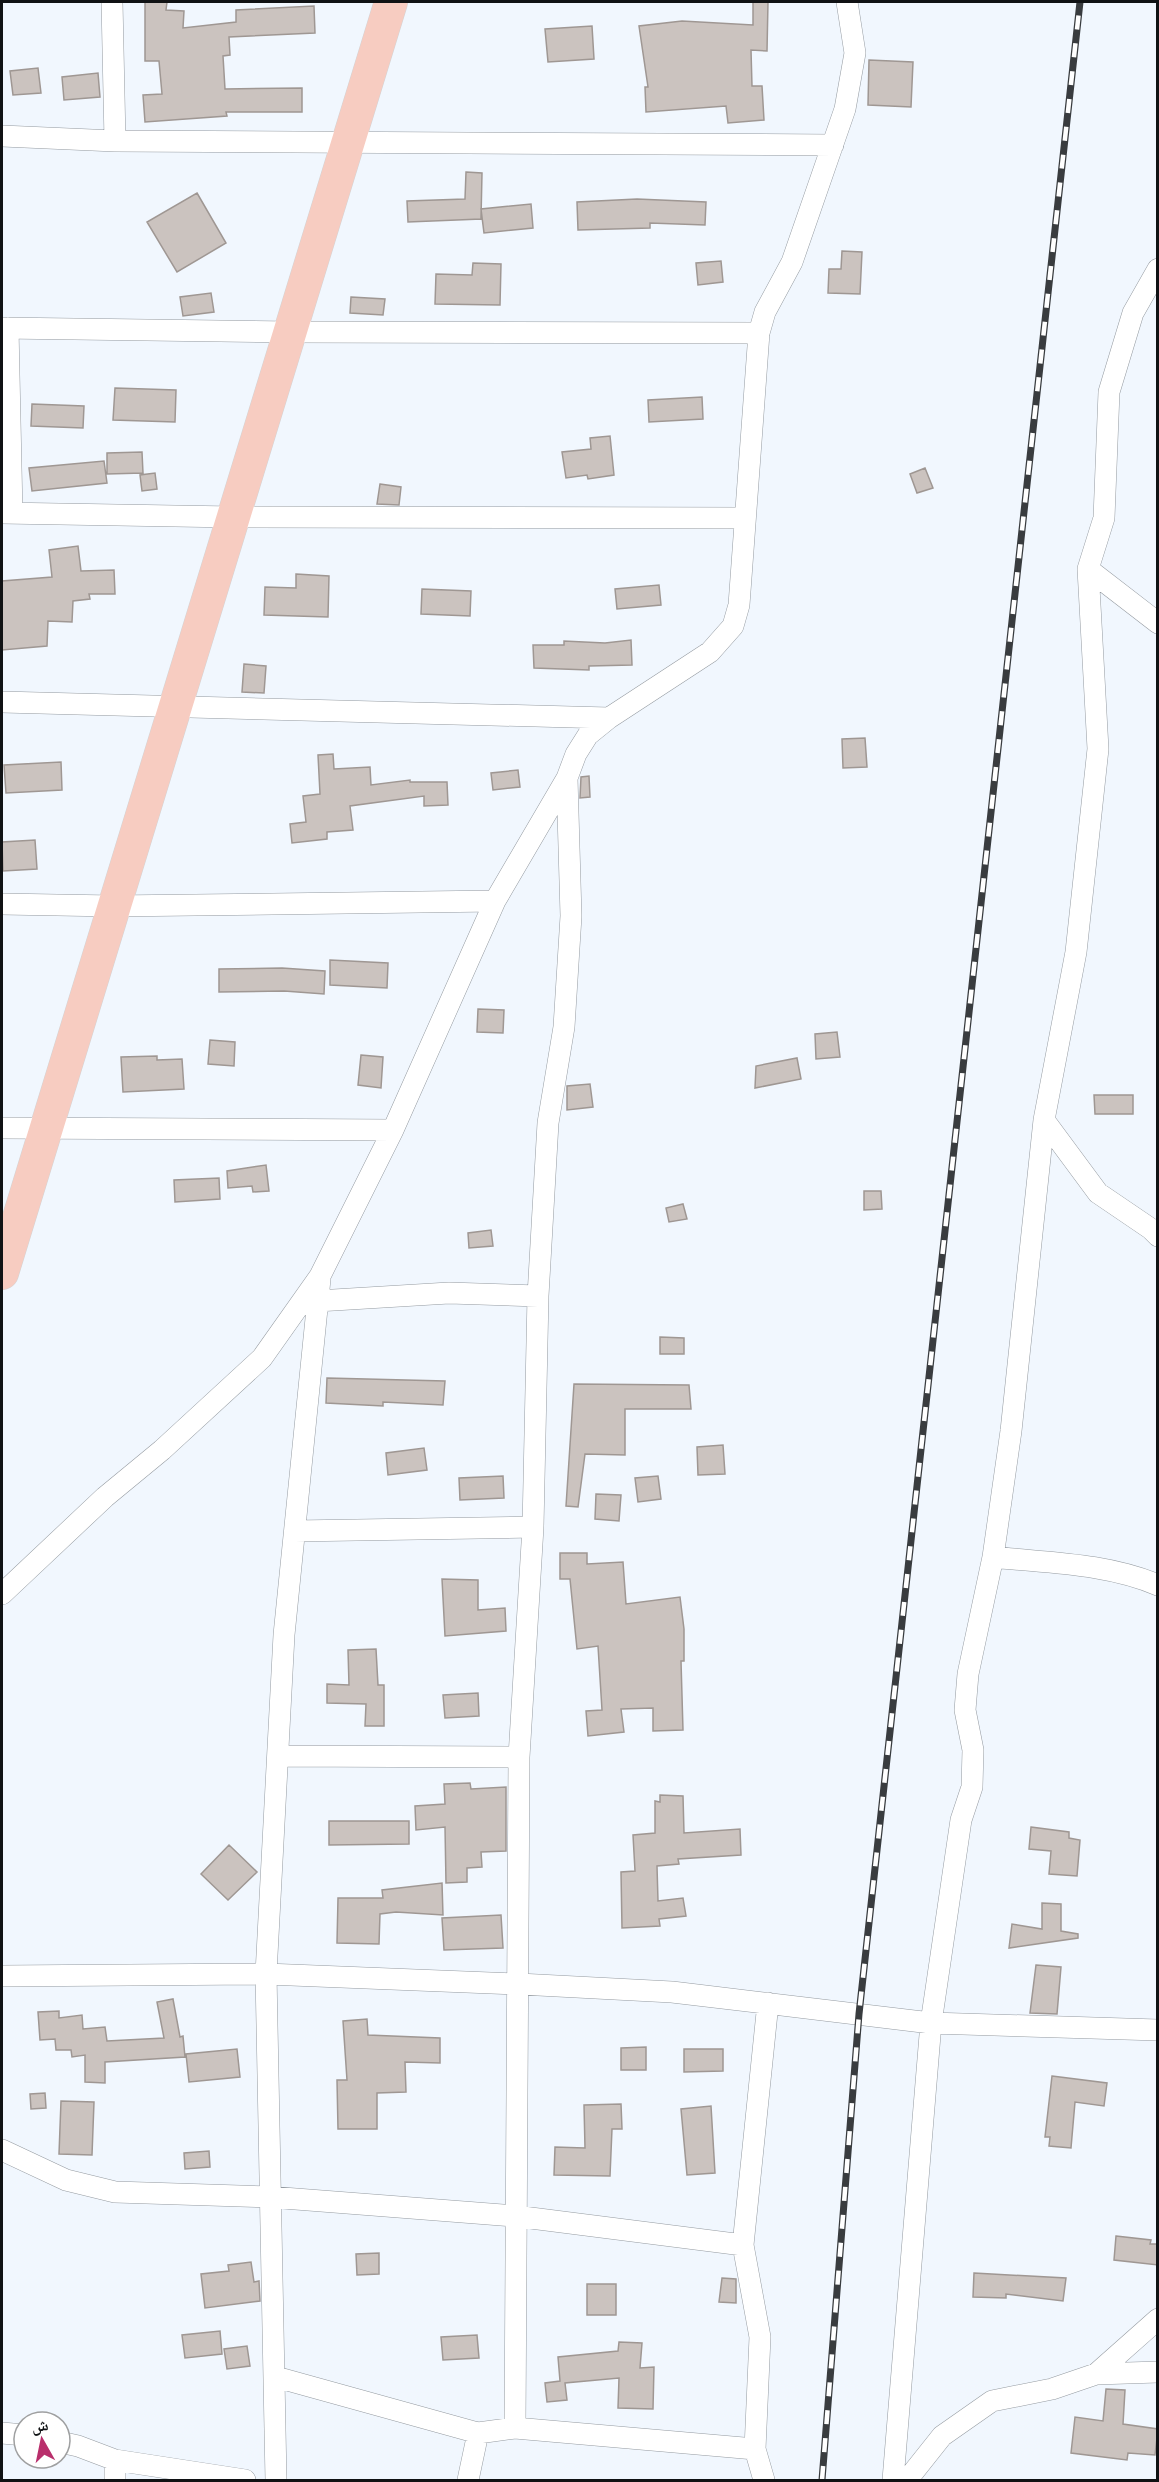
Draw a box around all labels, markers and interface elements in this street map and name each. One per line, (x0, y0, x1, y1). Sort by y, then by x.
north arrow (12, 2410, 72, 2470)
text: ش (29, 2411, 50, 2437)

